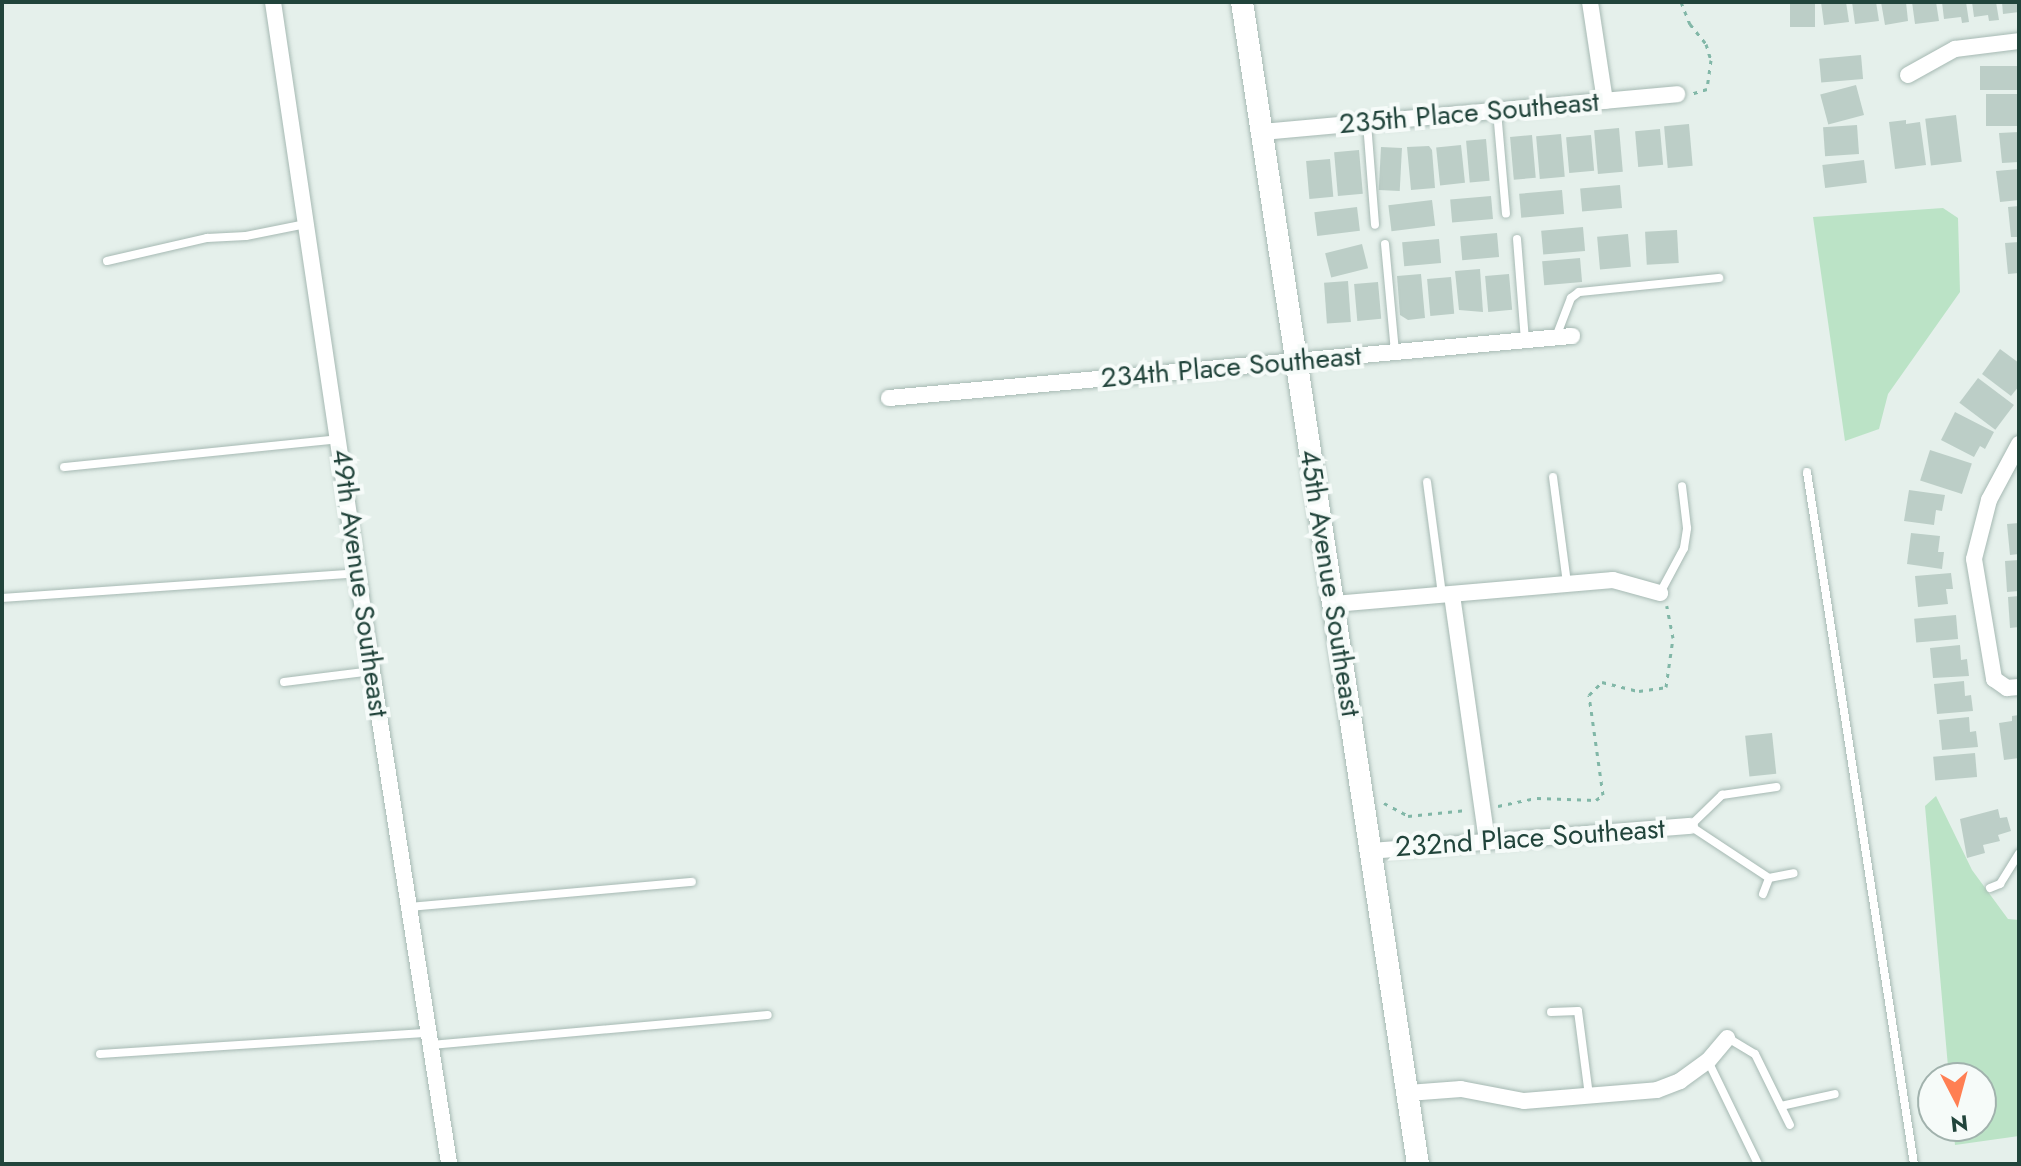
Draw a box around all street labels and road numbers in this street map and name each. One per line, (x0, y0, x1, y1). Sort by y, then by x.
street label: 235th Place Southeast (1338, 85, 1600, 141)
street label: 234th Place Southeast (1099, 339, 1363, 395)
street label: 49th Avenue Southeast (325, 447, 395, 719)
street label: 45th Avenue Southeast (1292, 447, 1368, 719)
street label: 232nd Place Southeast (1394, 812, 1666, 864)

